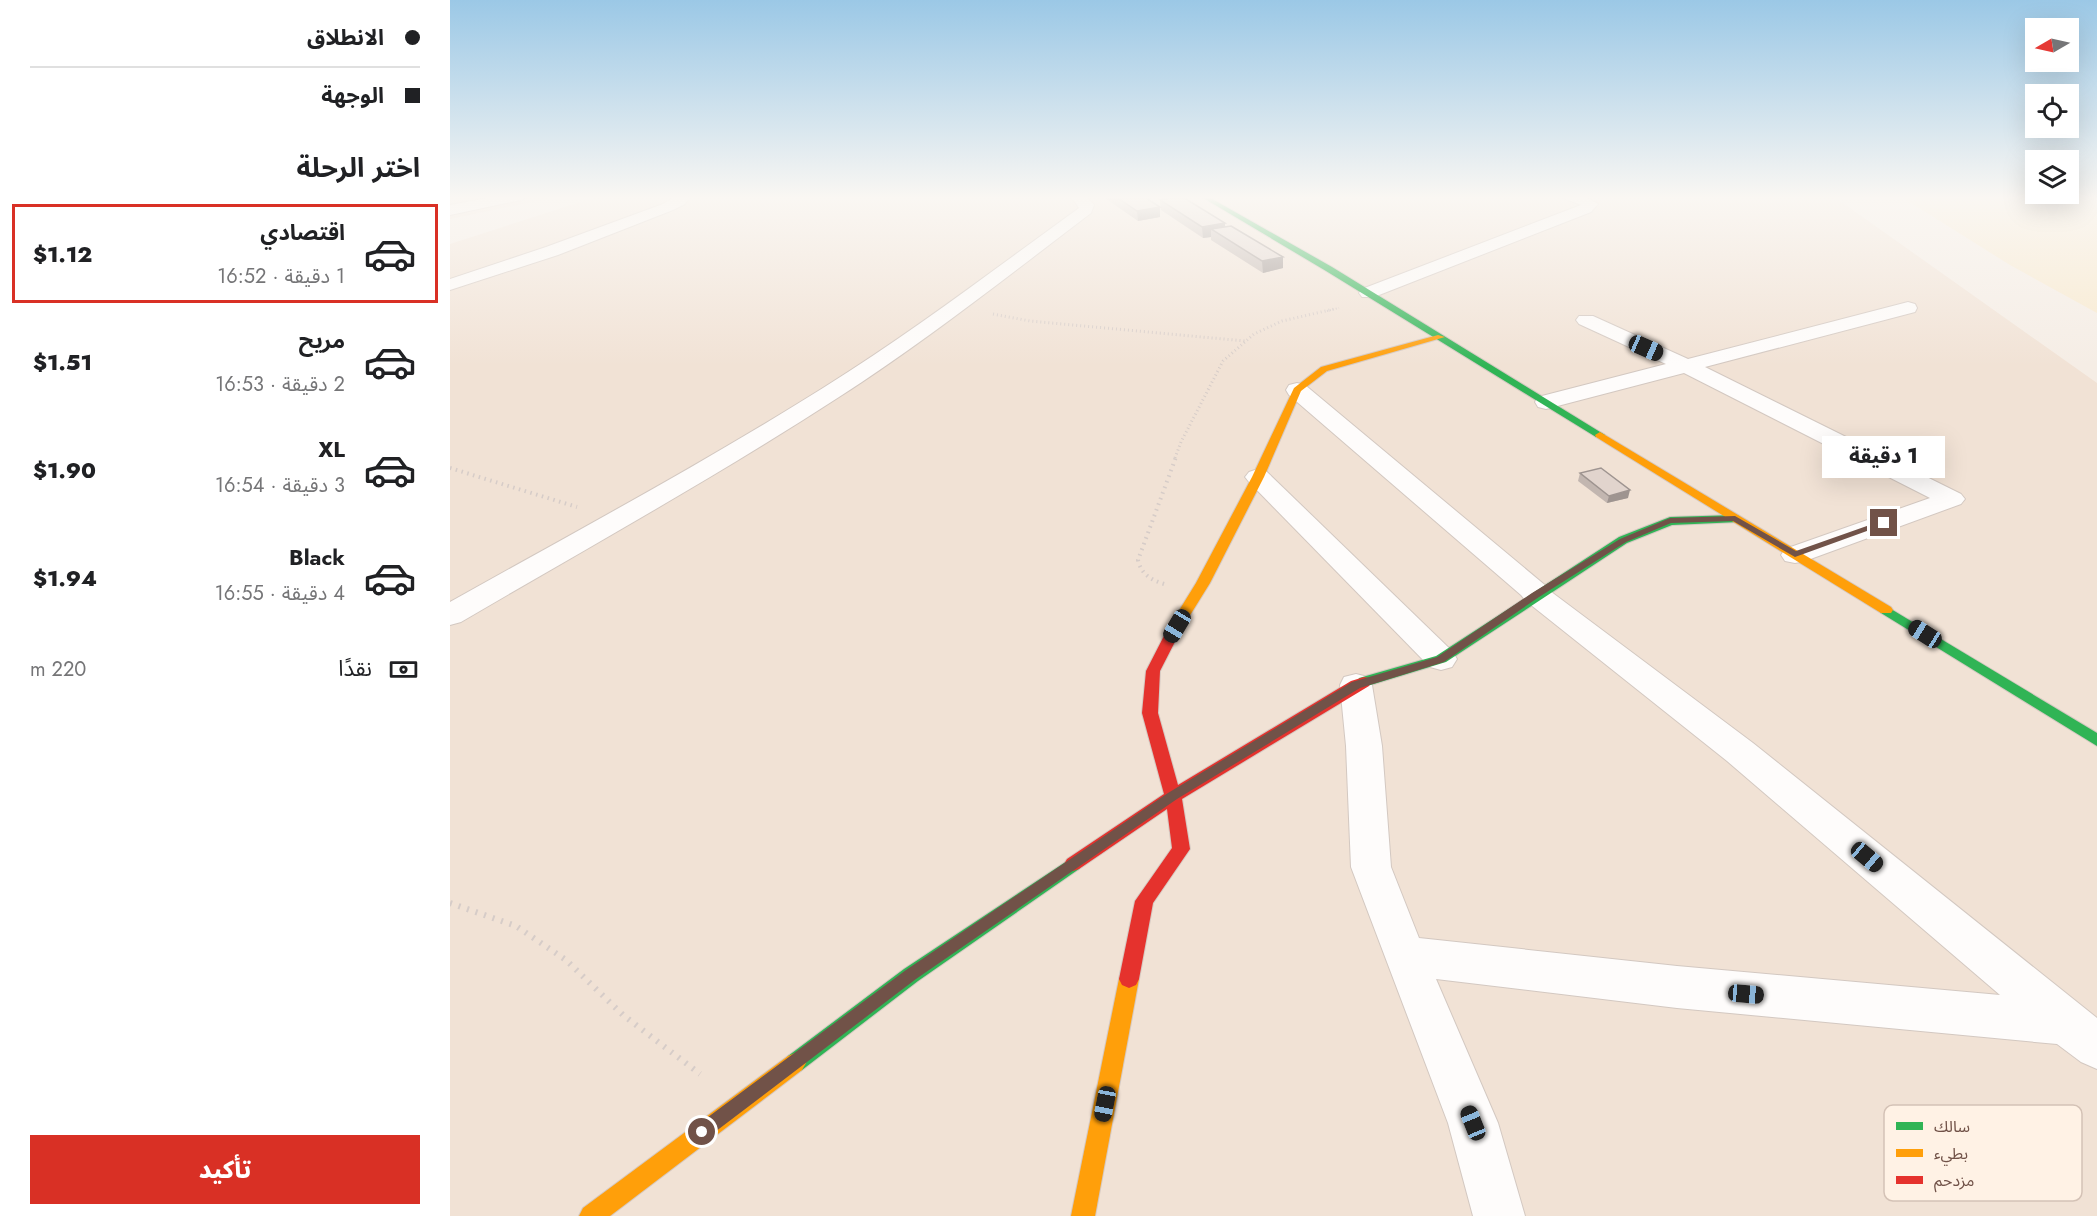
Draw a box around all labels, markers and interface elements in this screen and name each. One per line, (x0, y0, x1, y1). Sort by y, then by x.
north arrow (2025, 18, 2079, 72)
map controls (2025, 18, 2079, 204)
text: الانطلاق (307, 21, 384, 53)
text: الوجهة (321, 79, 384, 111)
button: locate (2025, 84, 2079, 138)
text: اختر الرحلة (297, 148, 420, 187)
button: layers (2025, 150, 2079, 204)
text: اقتصادي (260, 216, 345, 248)
icon: car (363, 227, 417, 281)
text: $1.12 (33, 238, 92, 270)
text: 1 دقيقة · 16:52 (217, 262, 345, 291)
text: مريح (299, 324, 345, 356)
car (1626, 332, 1666, 364)
icon: car (363, 335, 417, 389)
text: $1.51 (33, 346, 92, 378)
text: 2 دقيقة · 16:53 (215, 370, 345, 399)
text: XL (318, 433, 345, 465)
callout: 1 دقيقة (1822, 436, 1946, 478)
text: 1 دقيقة (1849, 442, 1918, 471)
icon: car (363, 443, 417, 497)
text: $1.90 (33, 454, 96, 486)
text: 3 دقيقة · 16:54 (215, 471, 345, 500)
route end (1870, 509, 1897, 536)
text: Black (289, 541, 345, 573)
icon: car (363, 551, 417, 605)
text: $1.94 (33, 562, 97, 594)
text: 4 دقيقة · 16:55 (215, 579, 345, 608)
car (1160, 606, 1194, 646)
car (1905, 617, 1945, 651)
text: نقدًا (338, 652, 372, 684)
icon: cash (387, 653, 420, 686)
text: 220 m (30, 655, 86, 684)
car (1847, 839, 1887, 875)
car (1727, 983, 1765, 1005)
car (1093, 1085, 1117, 1123)
car (1458, 1103, 1488, 1143)
legend (1884, 1105, 2082, 1201)
text: سالك (1934, 1115, 1970, 1138)
route start (688, 1118, 715, 1145)
button: تأكيد (30, 1135, 420, 1204)
text: بطيء (1934, 1142, 1968, 1166)
text: مزدحم (1934, 1169, 1974, 1193)

